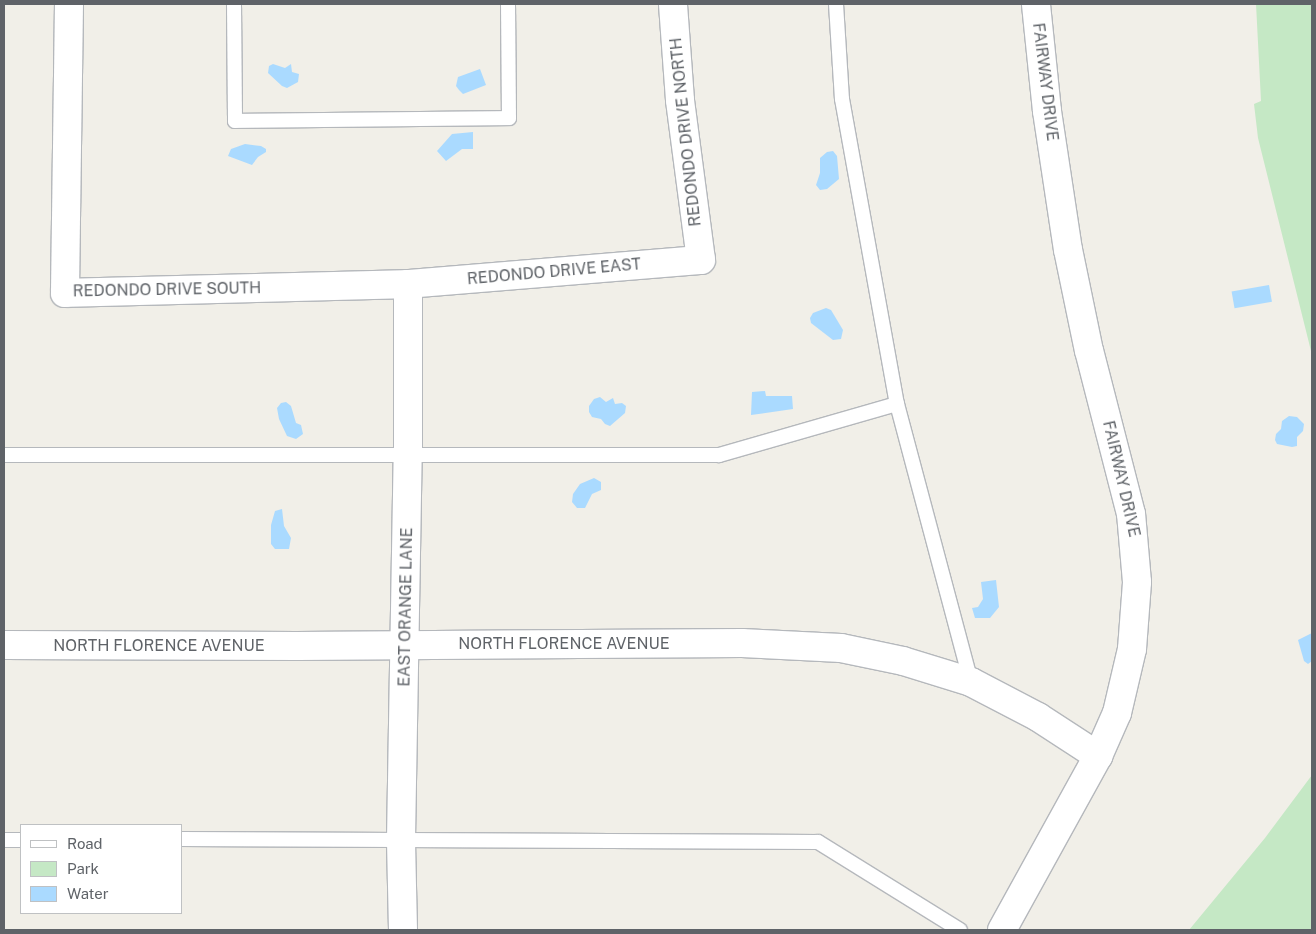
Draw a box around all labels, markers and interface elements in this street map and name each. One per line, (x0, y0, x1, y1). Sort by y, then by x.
street label: FAIRWAY DRIVE (1028, 22, 1062, 142)
street label: REDONDO DRIVE NORTH (667, 37, 705, 227)
street label: REDONDO DRIVE EAST (466, 255, 642, 289)
street label: REDONDO DRIVE SOUTH (73, 279, 261, 301)
street label: FAIRWAY DRIVE (1098, 419, 1144, 539)
street label: EAST ORANGE LANE (395, 527, 417, 687)
street label: NORTH FLORENCE AVENUE (458, 634, 670, 654)
street label: NORTH FLORENCE AVENUE (53, 636, 265, 656)
legend (20, 824, 182, 914)
text: Road (67, 835, 103, 852)
text: Park (67, 860, 99, 877)
text: Water (67, 885, 109, 902)

